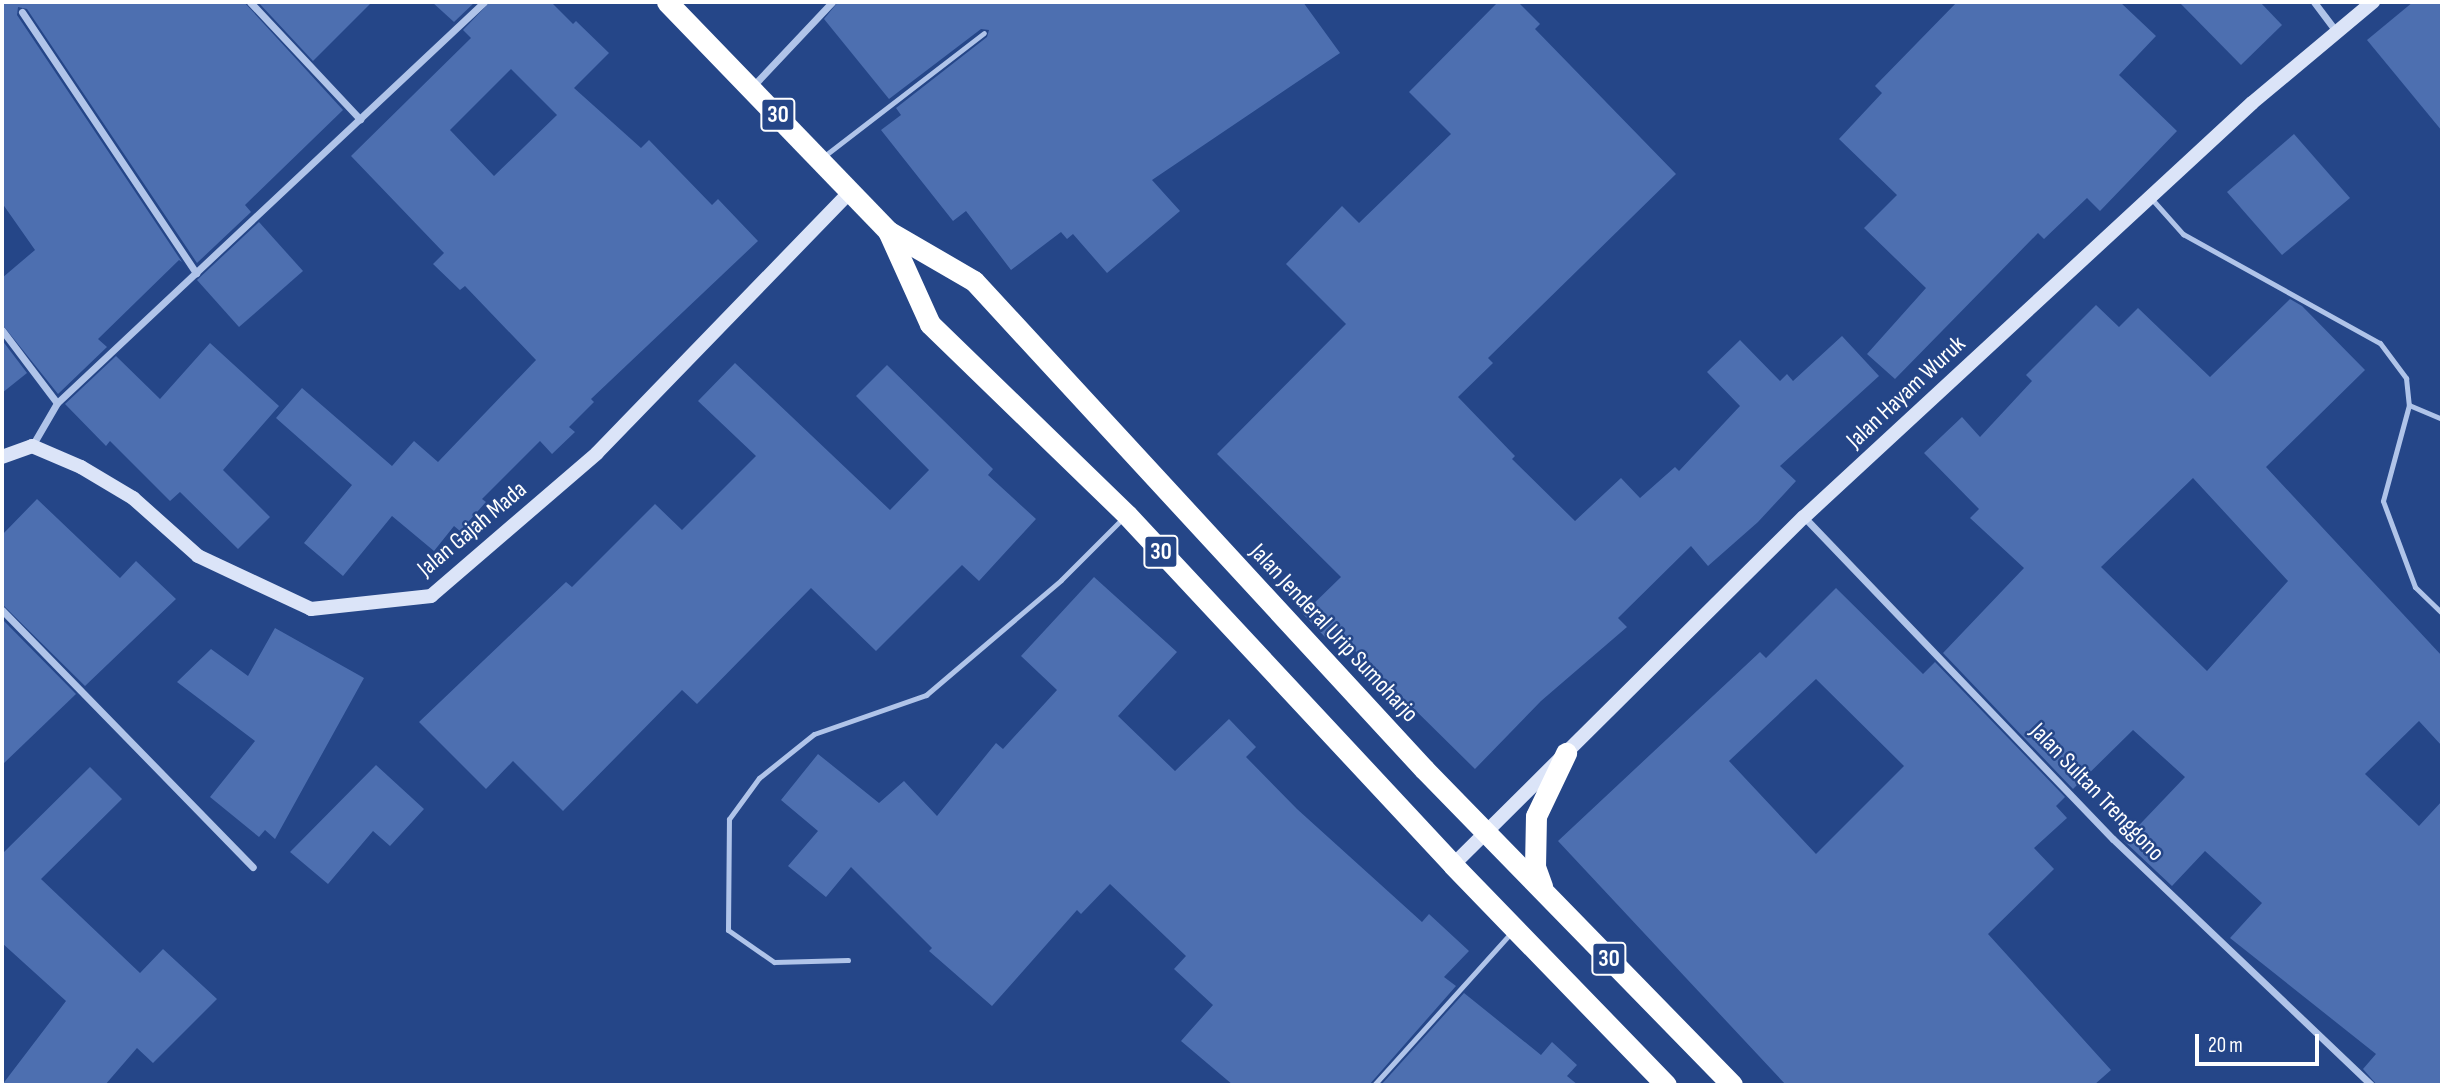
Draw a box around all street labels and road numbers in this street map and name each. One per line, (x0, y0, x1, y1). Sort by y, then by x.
road number: 30 (759, 96, 797, 134)
street label: Jalan Hayam Wuruk (1841, 330, 1971, 454)
street label: Jalan Gajah Mada (412, 475, 532, 583)
road number: 30 (1142, 532, 1180, 572)
street label: Jalan Jenderal Urip Sumoharjo (1244, 538, 1424, 728)
street label: Jalan Sultan Trenggono (2024, 717, 2170, 867)
road number: 30 (1590, 940, 1628, 978)

